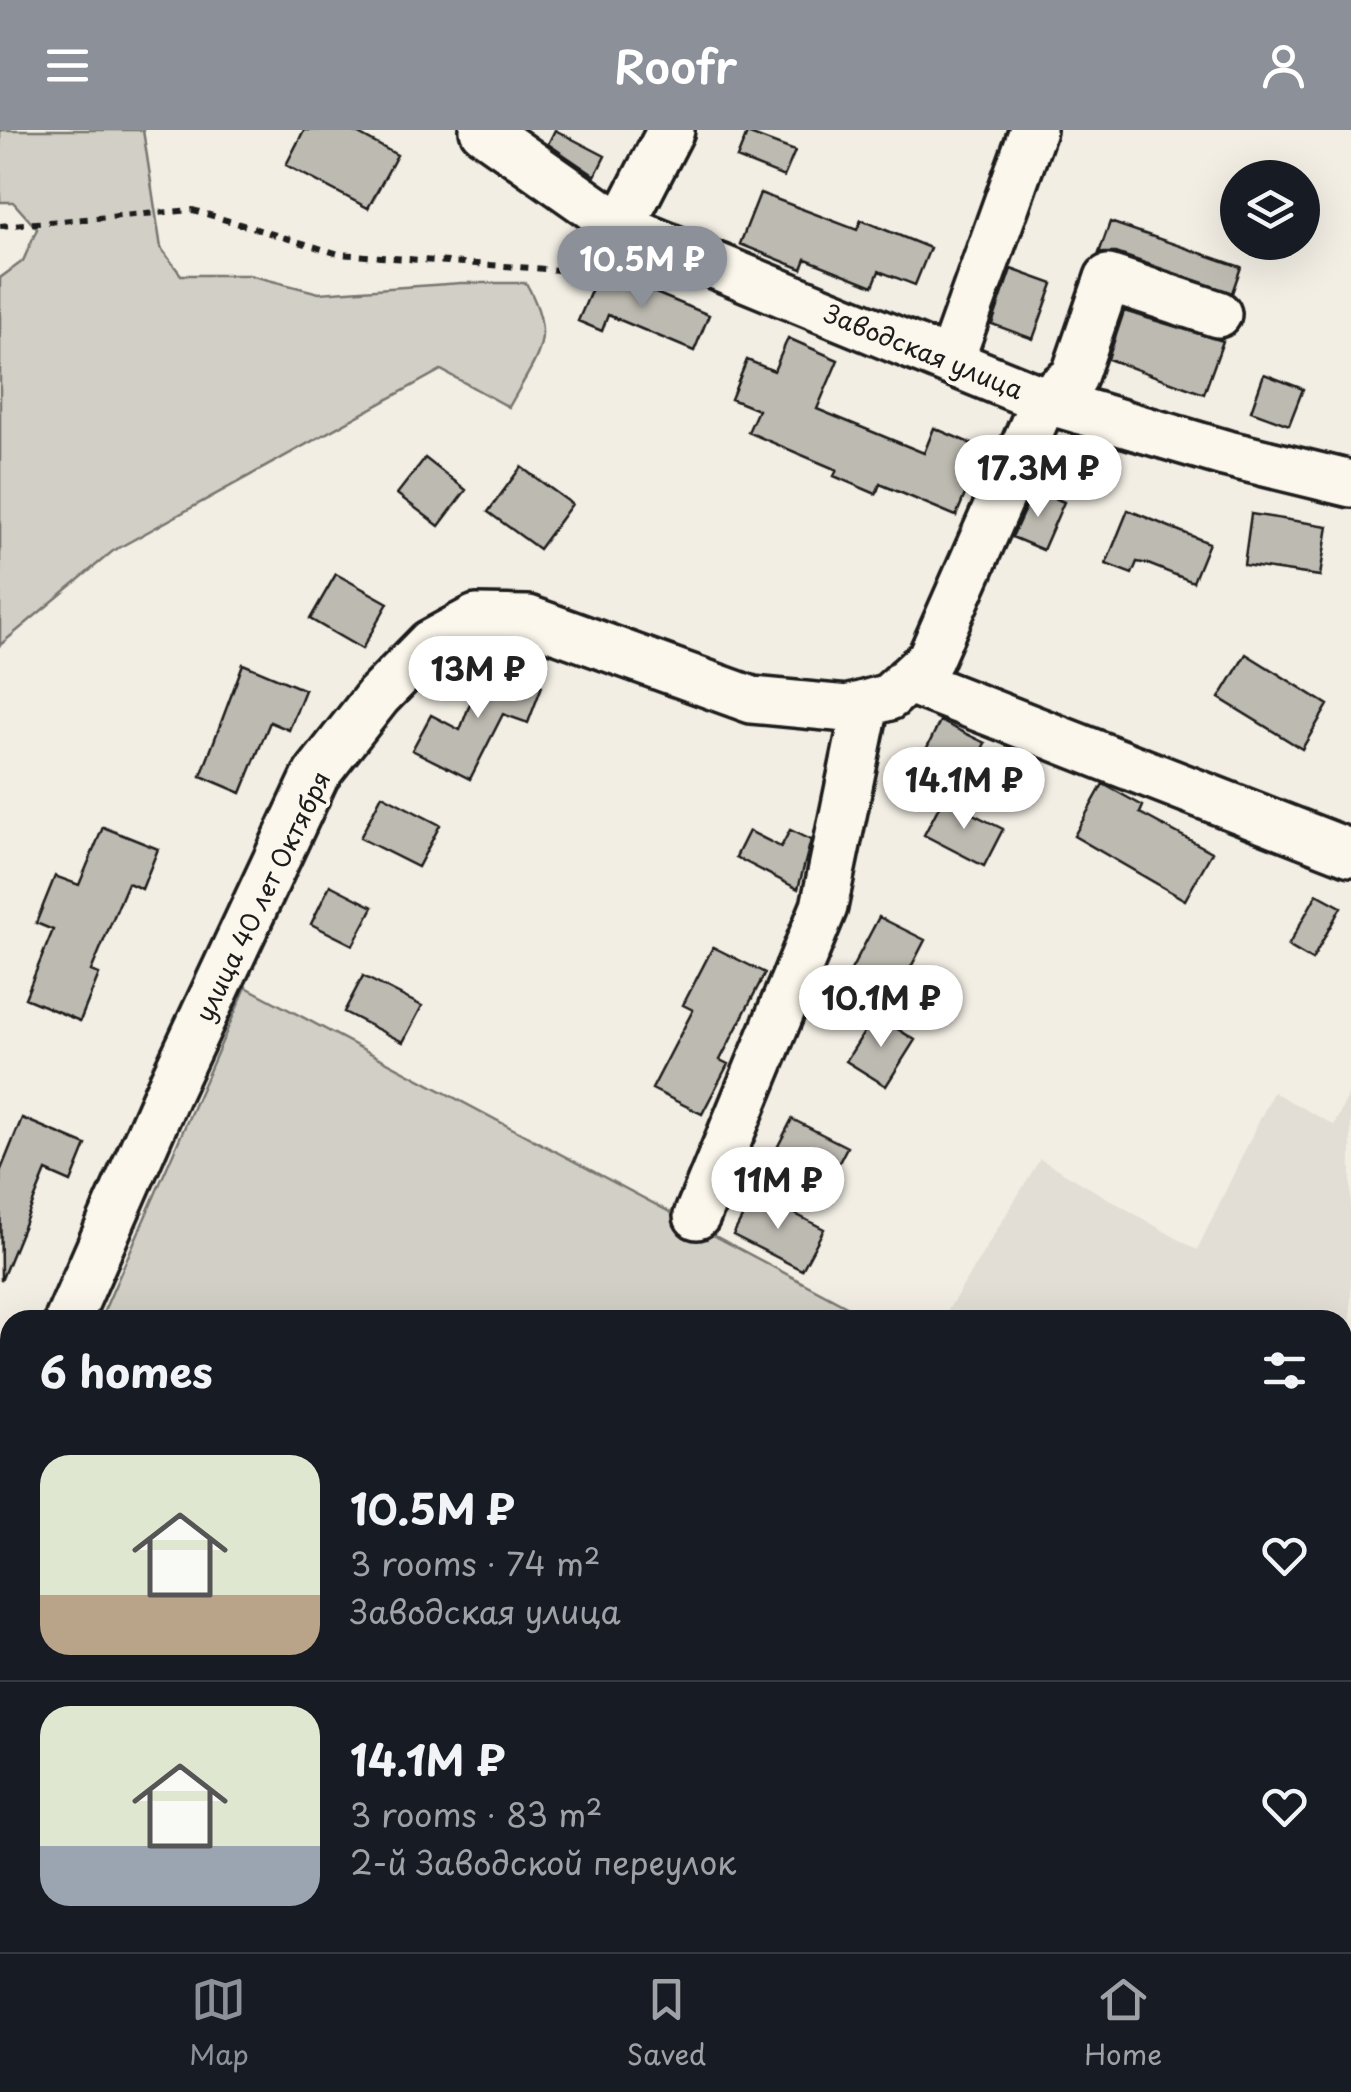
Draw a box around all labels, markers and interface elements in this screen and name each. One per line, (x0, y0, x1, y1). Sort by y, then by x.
text: Roofr (614, 31, 737, 99)
icon: menu (40, 38, 95, 93)
icon: person (1256, 38, 1311, 93)
map controls (1220, 160, 1320, 260)
button: layers (1220, 160, 1320, 260)
pin: 10.5M ₽ (550, 226, 734, 311)
text: 10.5M ₽ (579, 234, 705, 282)
street label: Заводская улица (819, 294, 1029, 408)
pin: 17.3M ₽ (946, 435, 1130, 520)
text: 17.3M ₽ (977, 443, 1099, 491)
pin: 13M ₽ (408, 636, 548, 721)
text: 13M ₽ (430, 644, 526, 692)
pin: 14.1M ₽ (872, 747, 1056, 832)
text: 14.1M ₽ (905, 755, 1023, 803)
street label: улица 40 лет Октября (185, 764, 339, 1028)
pin: 10.1M ₽ (789, 965, 973, 1050)
text: 10.1M ₽ (821, 973, 941, 1021)
pin: 11M ₽ (708, 1147, 848, 1232)
text: 11M ₽ (733, 1155, 823, 1203)
text: 6 homes (40, 1339, 213, 1402)
icon: filters (1257, 1343, 1312, 1398)
text: 10.5M ₽ (350, 1476, 515, 1539)
icon: home (120, 1495, 240, 1615)
icon: heart (1257, 1528, 1312, 1583)
text: 3 rooms · 74 m² (350, 1539, 600, 1587)
text: Заводская улица (350, 1587, 621, 1635)
text: 14.1M ₽ (350, 1727, 505, 1790)
icon: home (120, 1746, 240, 1866)
icon: heart (1257, 1779, 1312, 1834)
text: 3 rooms · 83 m² (350, 1790, 603, 1838)
text: 2-й Заводской переулок (350, 1838, 736, 1886)
tab: Map (189, 1972, 249, 2075)
tab: Saved (627, 1972, 706, 2075)
tab: Home (1084, 1972, 1162, 2075)

